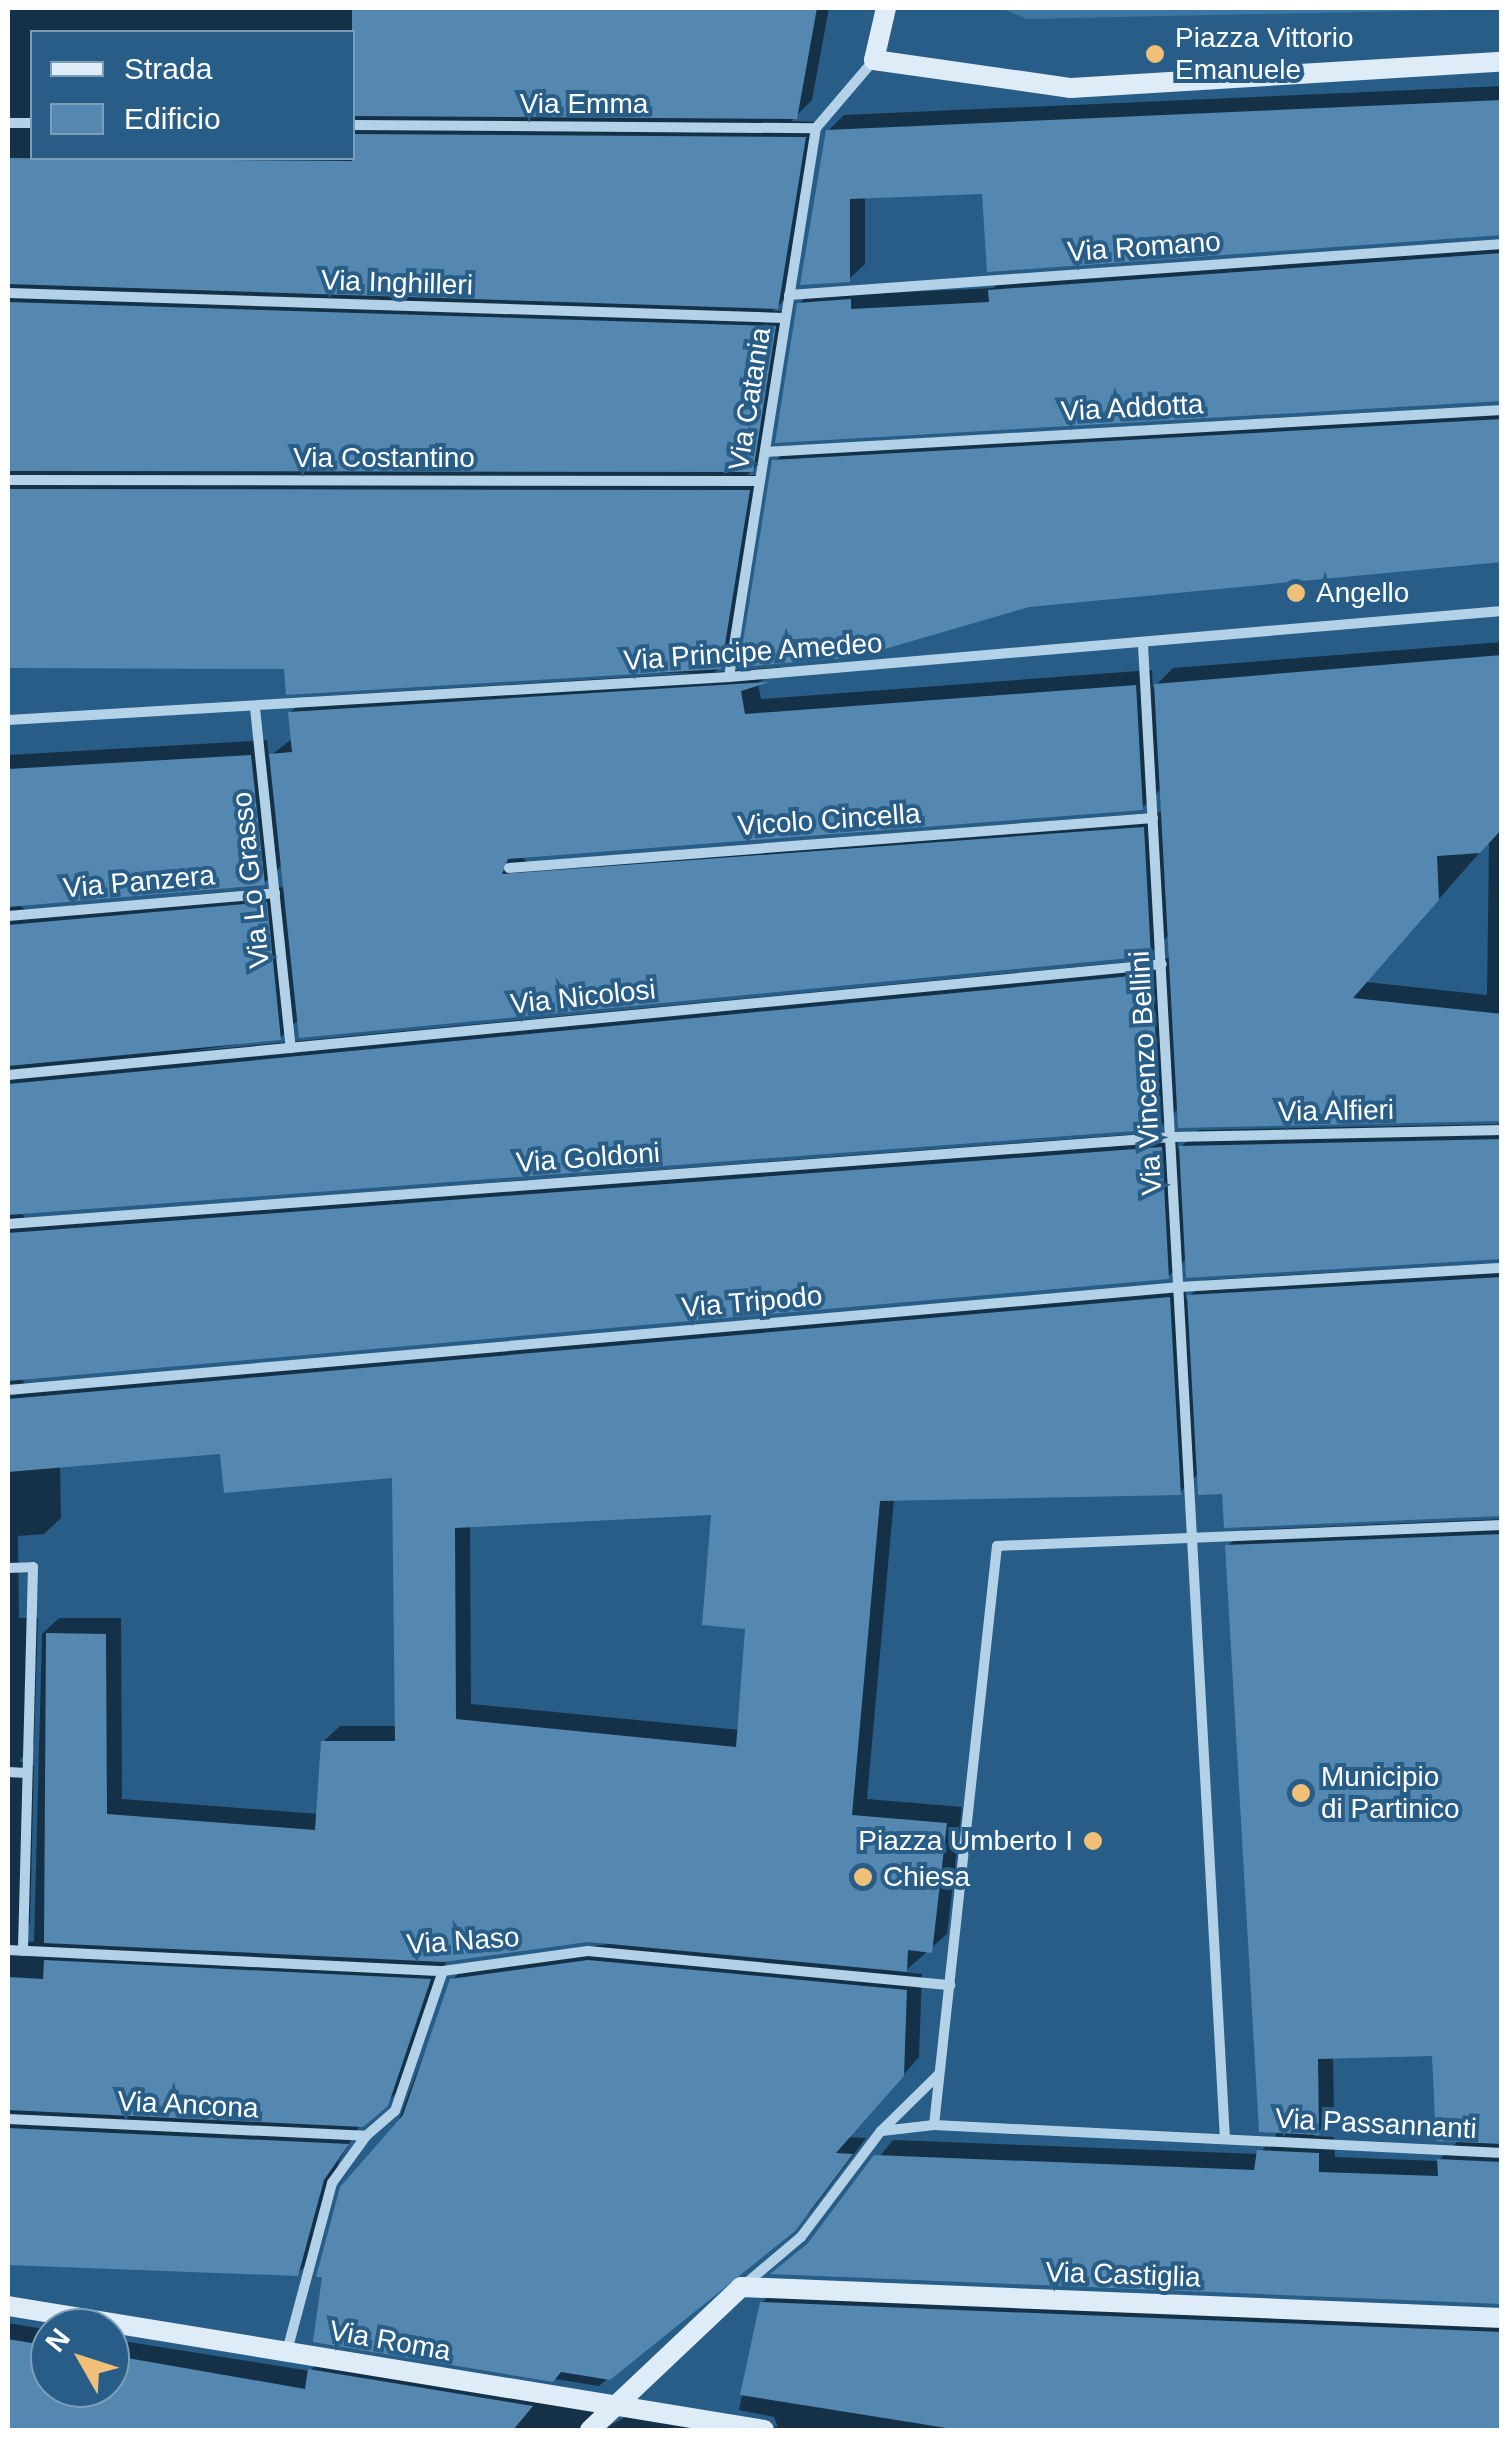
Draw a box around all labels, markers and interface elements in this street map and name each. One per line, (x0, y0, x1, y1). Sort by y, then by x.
place label: Piazza Vittorio Emanuele (1175, 21, 1353, 87)
legend (30, 30, 355, 160)
marker: Piazza Vittorio Emanuele (1144, 43, 1166, 65)
text: Strada (124, 52, 212, 85)
street label: Via Emma (520, 87, 648, 121)
text: Edificio (124, 102, 221, 135)
street label: Via Romano (1066, 225, 1222, 269)
street label: Via Inghilleri (320, 264, 474, 302)
street label: Via Catania (722, 325, 778, 473)
street label: Via Addotta (1059, 387, 1205, 429)
street label: Via Costantino (293, 441, 475, 475)
place label: Angello (1316, 576, 1409, 610)
marker: Angello (1285, 582, 1307, 604)
street label: Via Principe Amedeo (622, 626, 884, 678)
street label: Via Lo Grasso (225, 790, 277, 970)
street label: Vicolo Cincella (736, 797, 922, 843)
street label: Via Panzera (62, 859, 216, 905)
street label: Via Vincenzo Bellini (1123, 950, 1169, 1196)
street label: Via Nicolosi (509, 973, 657, 1021)
street label: Via Alfieri (1277, 1093, 1395, 1129)
street label: Via Goldoni (515, 1136, 661, 1180)
street label: Via Tripodo (680, 1279, 824, 1325)
place label: Municipio di Partinico (1321, 1760, 1460, 1826)
marker: Municipio di Partinico (1290, 1782, 1312, 1804)
place label: Piazza Umberto I (858, 1824, 1073, 1858)
marker: Piazza Umberto I (1082, 1830, 1104, 1852)
place label: Chiesa (883, 1860, 970, 1894)
marker: Chiesa (852, 1866, 874, 1888)
street label: Via Naso (405, 1920, 521, 1962)
street label: Via Ancona (116, 2084, 260, 2126)
street label: Via Passannanti (1274, 2102, 1478, 2146)
street label: Via Castiglia (1045, 2256, 1201, 2294)
north arrow (30, 2308, 130, 2408)
street label: Via Roma (327, 2314, 453, 2368)
text: N (39, 2322, 76, 2358)

